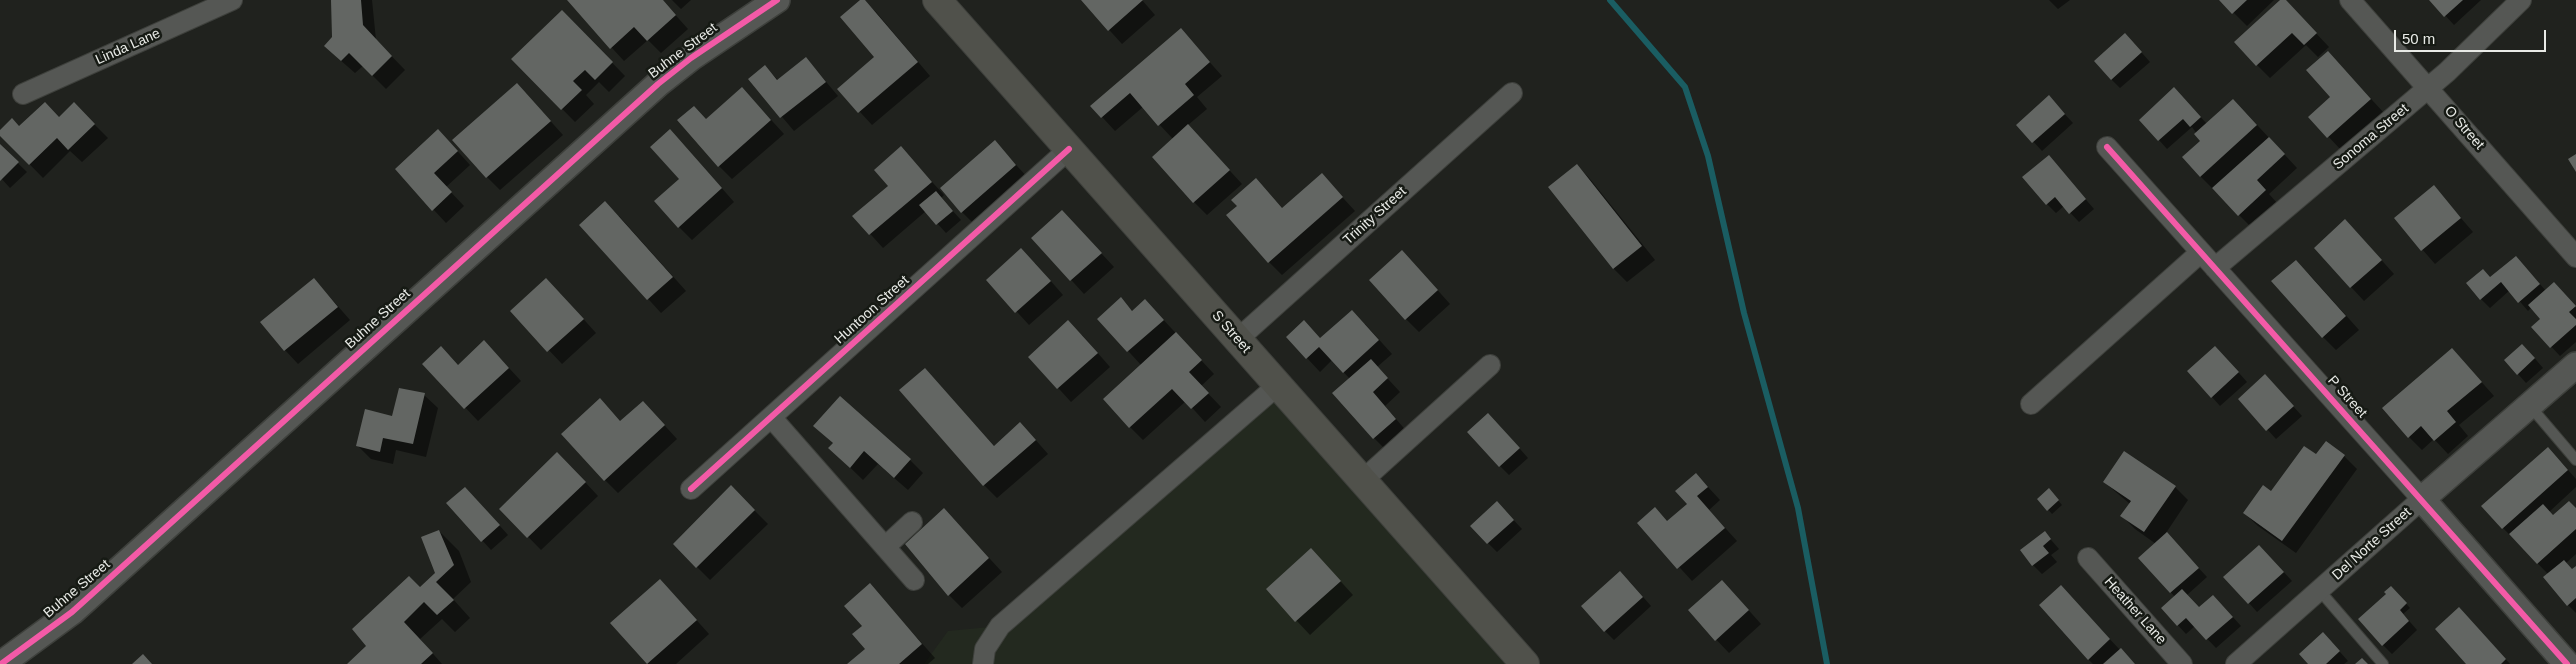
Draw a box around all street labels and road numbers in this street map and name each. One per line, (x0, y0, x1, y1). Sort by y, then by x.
street label: Buhne Street (645, 20, 721, 82)
street label: Linda Lane (93, 25, 163, 69)
street label: Sonoma Street (2330, 101, 2412, 173)
street label: O Street (2441, 103, 2487, 153)
street label: Trinity Street (1340, 183, 1410, 249)
street label: Huntoon Street (831, 272, 913, 348)
street label: Buhne Street (342, 285, 414, 353)
street label: S Street (1208, 307, 1254, 357)
street label: P Street (2324, 373, 2370, 421)
street label: Del Norte Street (2329, 504, 2415, 584)
street label: Buhne Street (40, 556, 114, 622)
street label: Heather Lane (2100, 574, 2170, 648)

